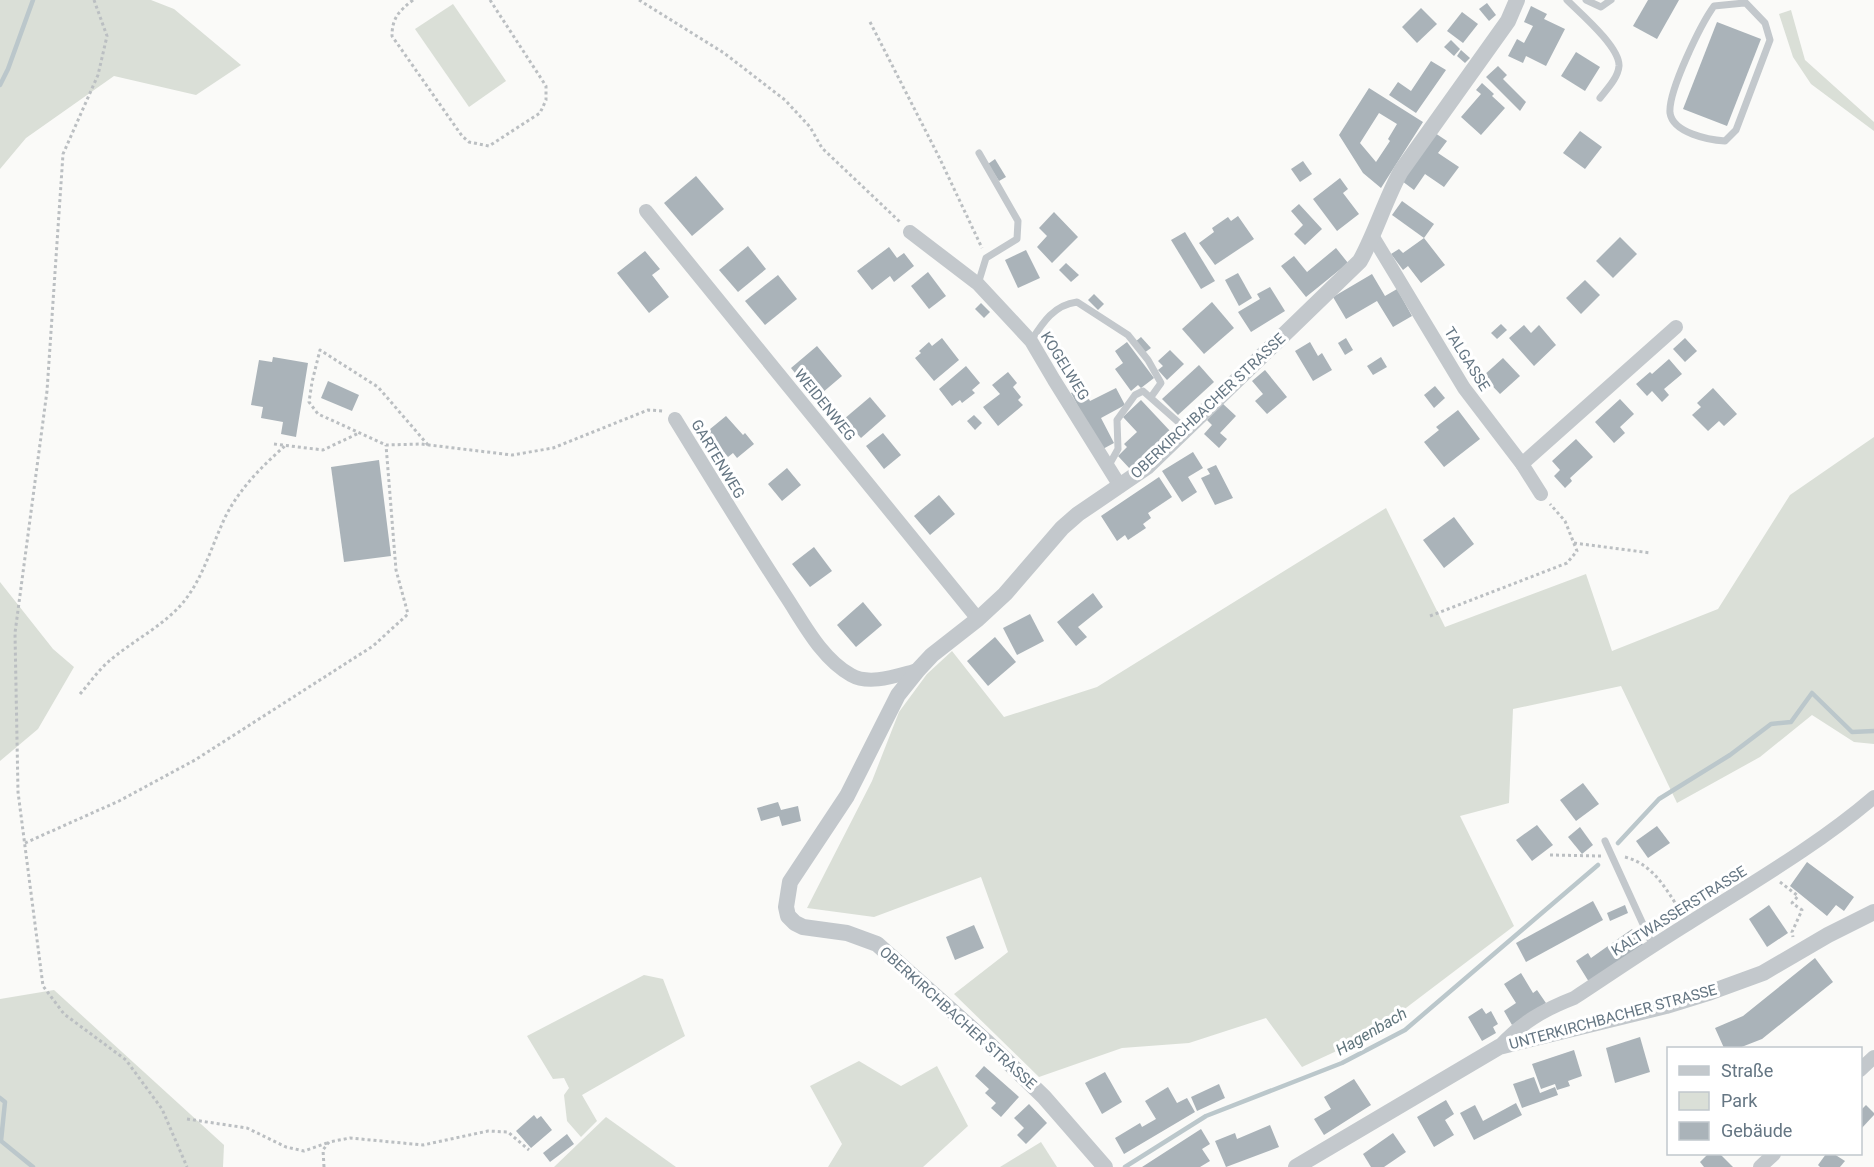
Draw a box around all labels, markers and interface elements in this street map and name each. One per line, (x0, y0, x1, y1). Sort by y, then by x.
street label: TALGASSE (1440, 324, 1494, 395)
street label: KOGELWEG (1037, 328, 1093, 404)
street label: OBERKIRCHBACHER STRASSE (1127, 329, 1289, 482)
street label: WEIDENWEG (791, 366, 859, 444)
street label: GARTENWEG (687, 416, 749, 502)
street label: KALTWASSERSTRASSE (1608, 862, 1750, 960)
street label: OBERKIRCHBACHER STRASSE (876, 943, 1040, 1094)
street label: UNTERKIRCHBACHER STRASSE (1507, 980, 1719, 1053)
water label: Hagenbach (1332, 1003, 1410, 1059)
legend (1667, 1047, 1862, 1155)
text: Straße (1721, 1060, 1773, 1081)
text: Park (1721, 1090, 1758, 1111)
text: Gebäude (1721, 1120, 1792, 1141)

